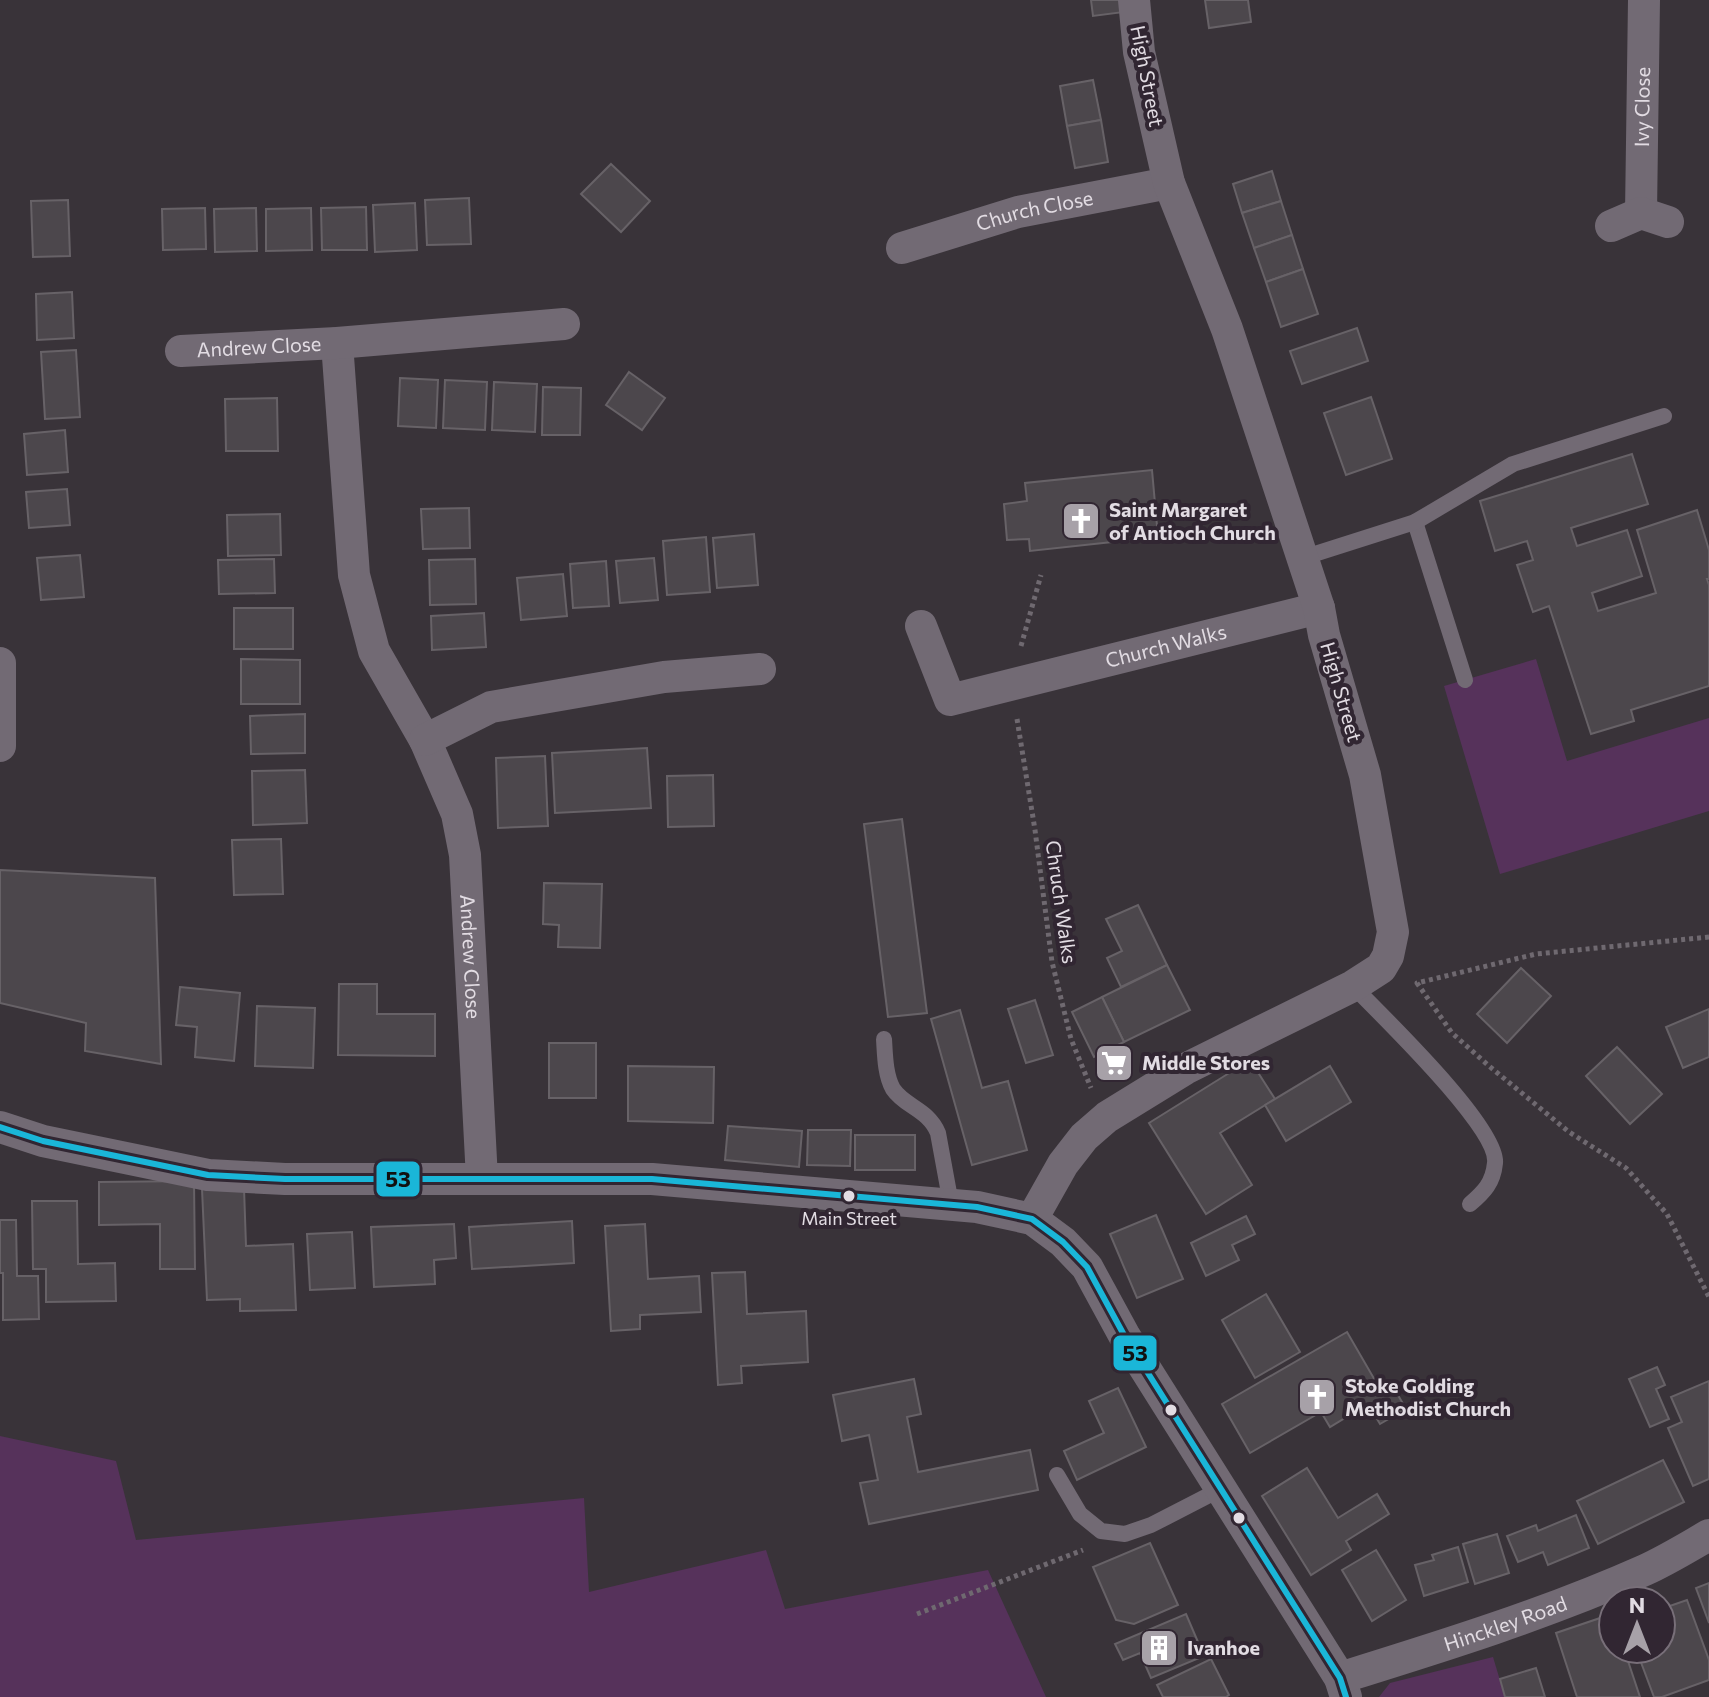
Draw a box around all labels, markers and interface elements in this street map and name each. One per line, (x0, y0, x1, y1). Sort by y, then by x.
street label: High Street (1126, 23, 1170, 129)
street label: Ivy Close (1629, 67, 1654, 147)
street label: Church Close (973, 185, 1095, 235)
street label: Andrew Close (196, 331, 322, 361)
place label: Saint Margaret of Antioch Church (1109, 497, 1276, 544)
church icon: Saint Margaret of Antioch Church (1060, 500, 1102, 542)
street label: Church Walks (1103, 619, 1229, 672)
street label: High Street (1316, 639, 1368, 744)
street label: Chruch Walks (1041, 839, 1083, 965)
street label: Andrew Close (456, 894, 487, 1020)
supermarket icon: Middle Stores (1093, 1042, 1135, 1084)
place label: Middle Stores (1142, 1050, 1270, 1074)
line badge: 53 (375, 1160, 421, 1198)
text: 53 (385, 1165, 411, 1192)
marker: Main Street (841, 1188, 857, 1204)
place label: Main Street (801, 1207, 897, 1229)
line badge: 53 (1112, 1334, 1158, 1372)
text: 53 (1122, 1339, 1148, 1366)
place label: Stoke Golding Methodist Church (1345, 1373, 1511, 1420)
church icon: Stoke Golding Methodist Church (1296, 1376, 1338, 1418)
unlabelled marker (1163, 1402, 1179, 1418)
unlabelled marker (1231, 1510, 1247, 1526)
north arrow (1597, 1585, 1677, 1665)
street label: Hinckley Road (1441, 1590, 1570, 1655)
text: N (1629, 1591, 1645, 1618)
building icon: Ivanhoe (1138, 1627, 1180, 1669)
place label: Ivanhoe (1187, 1635, 1260, 1659)

